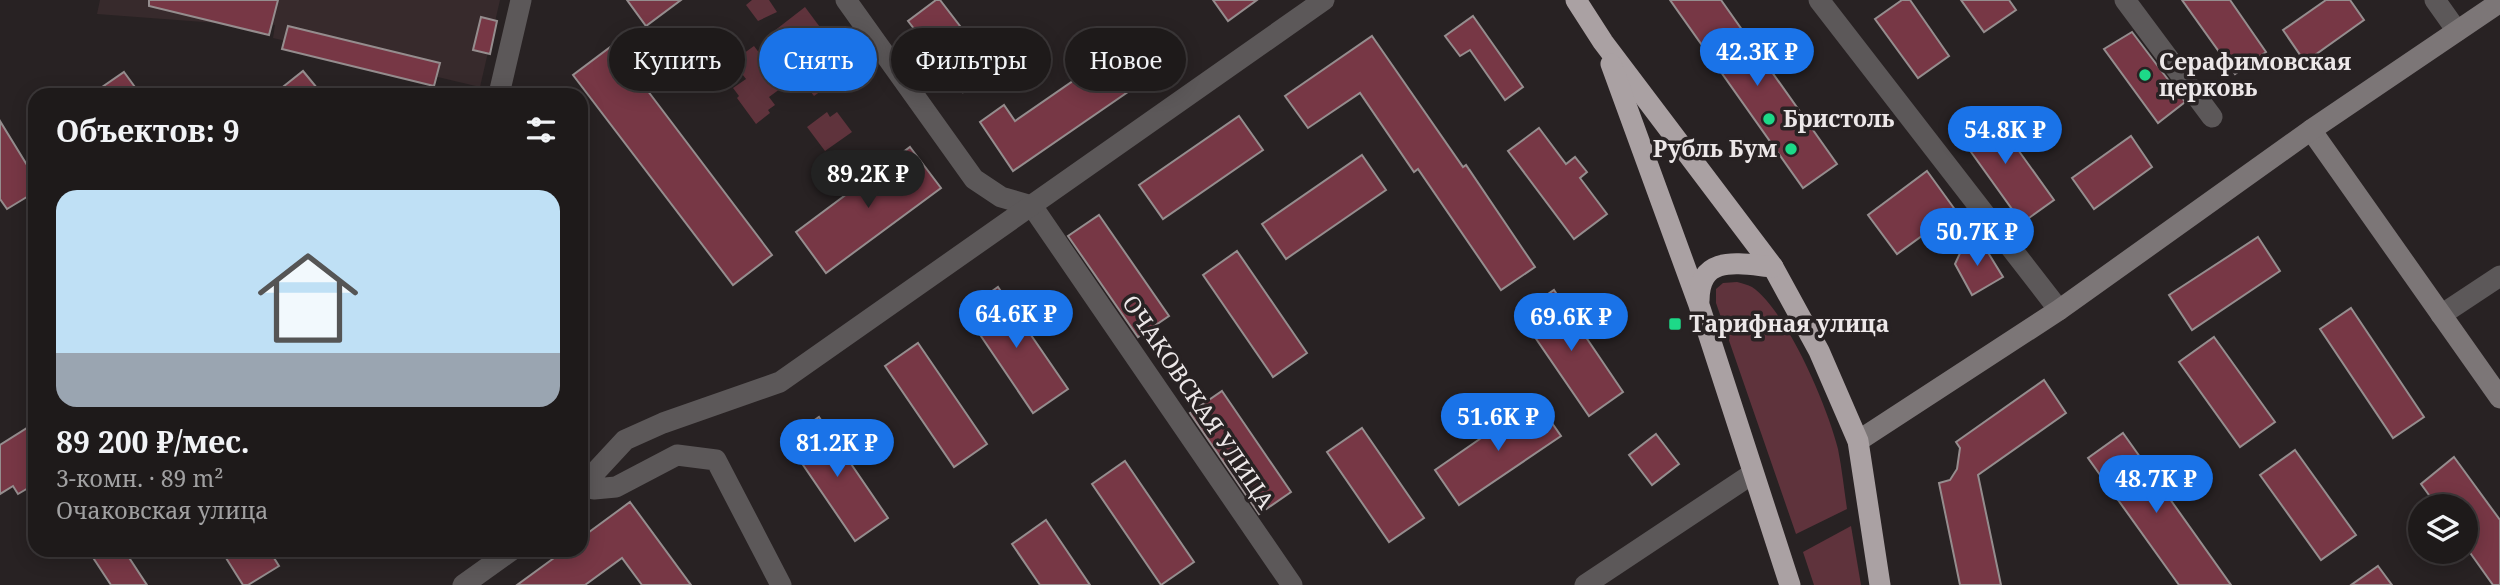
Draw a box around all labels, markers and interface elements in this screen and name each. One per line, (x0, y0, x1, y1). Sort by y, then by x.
chip: Купить (609, 28, 745, 91)
chip: Снять (759, 28, 877, 91)
chip: Фильтры (891, 28, 1051, 91)
chip: Новое (1065, 28, 1186, 91)
pin: 42.3K ₽ (1692, 28, 1822, 88)
text: 42.3K ₽ (1716, 35, 1798, 67)
place label: Серафимовская церковь (2159, 45, 2351, 103)
marker: Серафимовская церковь (2137, 67, 2153, 83)
place label: Бристоль (1783, 102, 1894, 134)
pin: 54.8K ₽ (1940, 106, 2070, 166)
text: Объектов: 9 (56, 110, 240, 151)
icon: filters (522, 111, 560, 149)
marker: Бристоль (1761, 111, 1777, 127)
text: 54.8K ₽ (1964, 113, 2046, 145)
place label: Рубль Бум (1653, 132, 1777, 164)
marker: Рубль Бум (1783, 141, 1799, 157)
pin: 89.2K ₽ (803, 150, 933, 210)
text: 89.2K ₽ (827, 157, 909, 189)
pin: 50.7K ₽ (1912, 208, 2042, 268)
text: 50.7K ₽ (1936, 215, 2018, 247)
icon: home (245, 235, 371, 361)
street label: ОЧАКОВСКАЯ УЛИЦА (1115, 288, 1283, 515)
pin: 64.6K ₽ (951, 290, 1081, 350)
pin: 69.6K ₽ (1506, 294, 1636, 353)
text: 64.6K ₽ (975, 297, 1057, 329)
text: 69.6K ₽ (1530, 300, 1612, 332)
place label: Тарифная улица (1689, 307, 1889, 339)
marker: Тарифная улица (1667, 316, 1683, 332)
pin: 51.6K ₽ (1433, 393, 1563, 453)
text: 51.6K ₽ (1457, 400, 1539, 432)
pin: 81.2K ₽ (772, 420, 902, 479)
text: 89 200 ₽/мес. (56, 421, 250, 462)
text: 81.2K ₽ (796, 426, 878, 458)
pin: 48.7K ₽ (2091, 456, 2221, 515)
text: 3-комн. · 89 m² (56, 462, 223, 494)
text: 48.7K ₽ (2115, 462, 2197, 494)
text: Очаковская улица (56, 494, 268, 526)
map controls (2408, 494, 2478, 564)
button: layers (2408, 494, 2478, 564)

